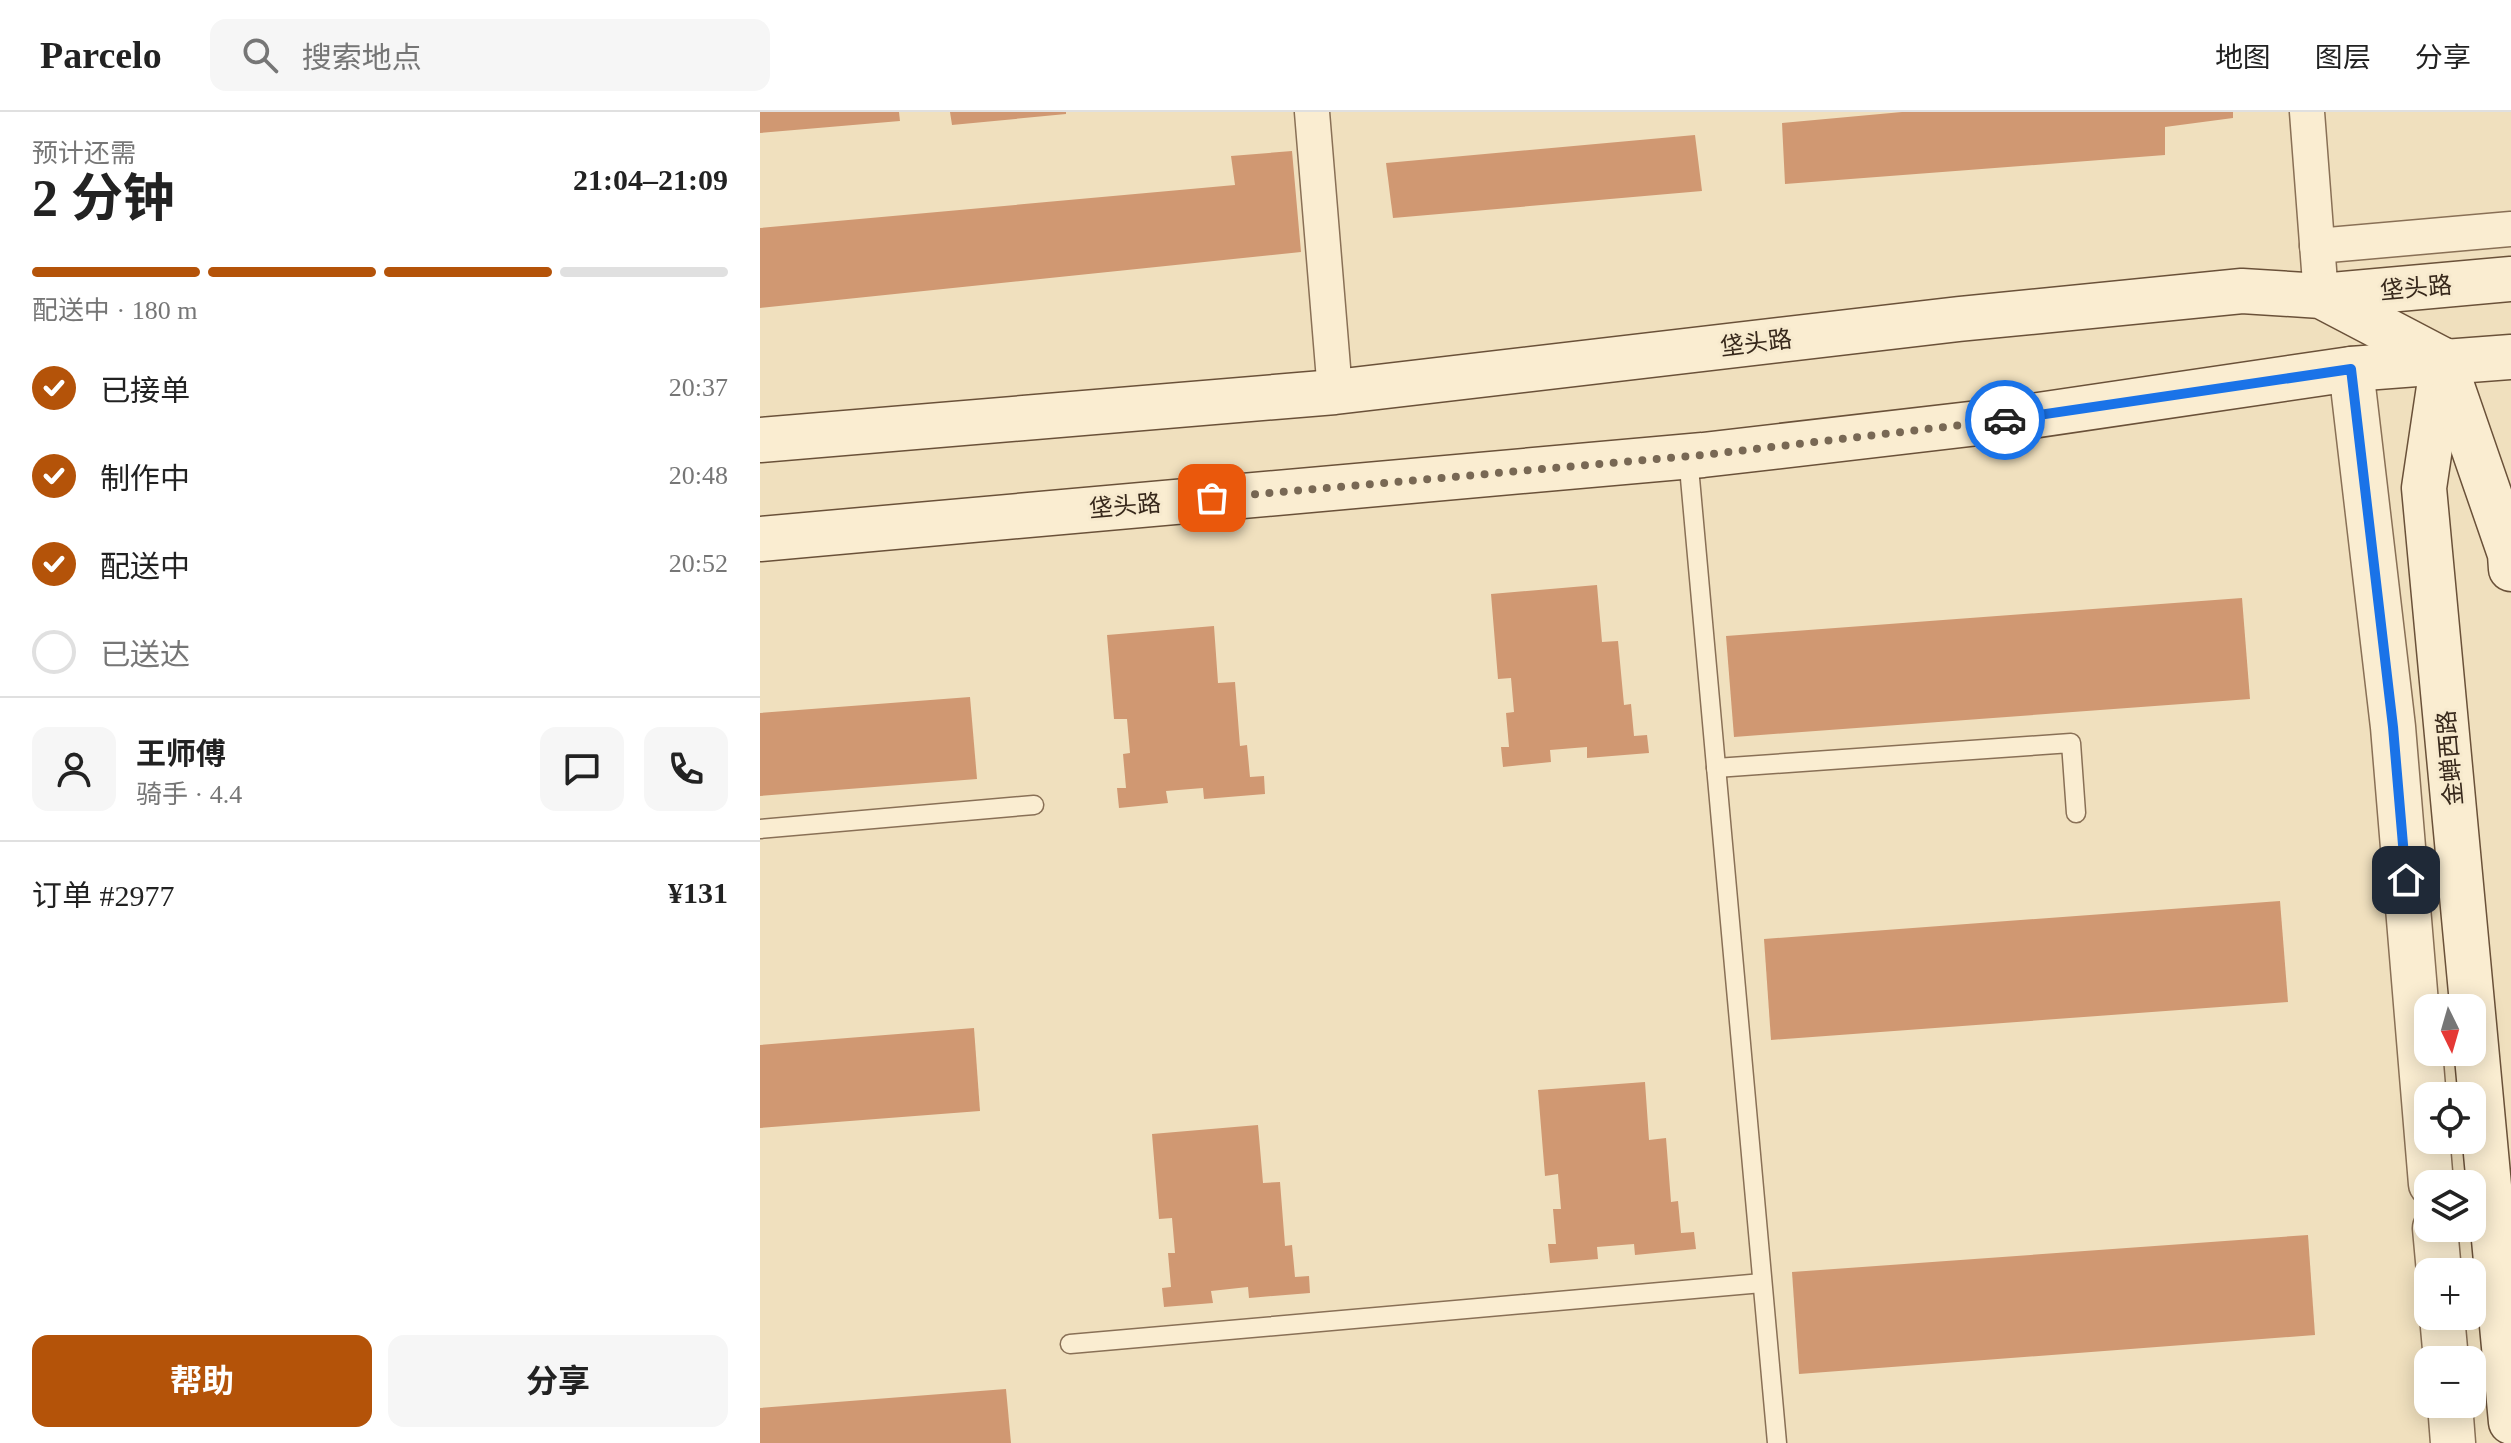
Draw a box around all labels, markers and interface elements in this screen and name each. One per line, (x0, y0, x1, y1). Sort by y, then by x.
search box (210, 19, 770, 91)
icon: search (238, 33, 282, 77)
text: Parcelo (40, 34, 162, 76)
text: 搜索地点 (302, 41, 422, 74)
text: 地图 (2215, 42, 2271, 73)
text: 图层 (2315, 42, 2371, 73)
text: 分享 (2415, 42, 2471, 73)
text: 预计还需 (32, 139, 136, 168)
text: 21:04–21:09 (573, 163, 728, 196)
text: 2 分钟 (32, 170, 175, 227)
street label: 垡头路 (2379, 272, 2453, 304)
text: 配送中 · 180 m (32, 296, 197, 325)
street label: 垡头路 (1719, 326, 1793, 360)
icon: check (32, 366, 76, 410)
text: 20:37 (669, 373, 728, 402)
text: 已接单 (100, 374, 190, 407)
courier (1965, 380, 2045, 460)
icon: car (1983, 398, 2027, 442)
icon: check (32, 454, 76, 498)
text: 20:48 (669, 461, 728, 490)
text: 制作中 (100, 462, 190, 495)
pin (1178, 464, 1246, 532)
icon: bag (1190, 476, 1234, 520)
street label: 垡头路 (1088, 490, 1162, 522)
icon: check (32, 542, 76, 586)
text: 20:52 (669, 549, 728, 578)
text: 配送中 (100, 550, 190, 583)
text: 已送达 (100, 638, 190, 671)
street label: 金蝉西路 (2433, 709, 2467, 807)
button: person (32, 727, 116, 811)
button: chat (540, 727, 624, 811)
button: phone (644, 727, 728, 811)
text: 王师傅 (136, 737, 226, 770)
text: 骑手 · 4.4 (136, 780, 242, 809)
pin (2372, 846, 2440, 914)
icon: home (2384, 858, 2428, 902)
text: ¥131 (668, 876, 728, 909)
text: 订单 #2977 (32, 879, 175, 912)
north arrow (2414, 994, 2486, 1066)
map controls (2414, 994, 2486, 1418)
button: locate (2414, 1082, 2486, 1154)
button: layers (2414, 1170, 2486, 1242)
button: + (2414, 1258, 2486, 1330)
button: 帮助 (32, 1335, 372, 1427)
button: 分享 (388, 1335, 728, 1427)
button: − (2414, 1346, 2486, 1418)

